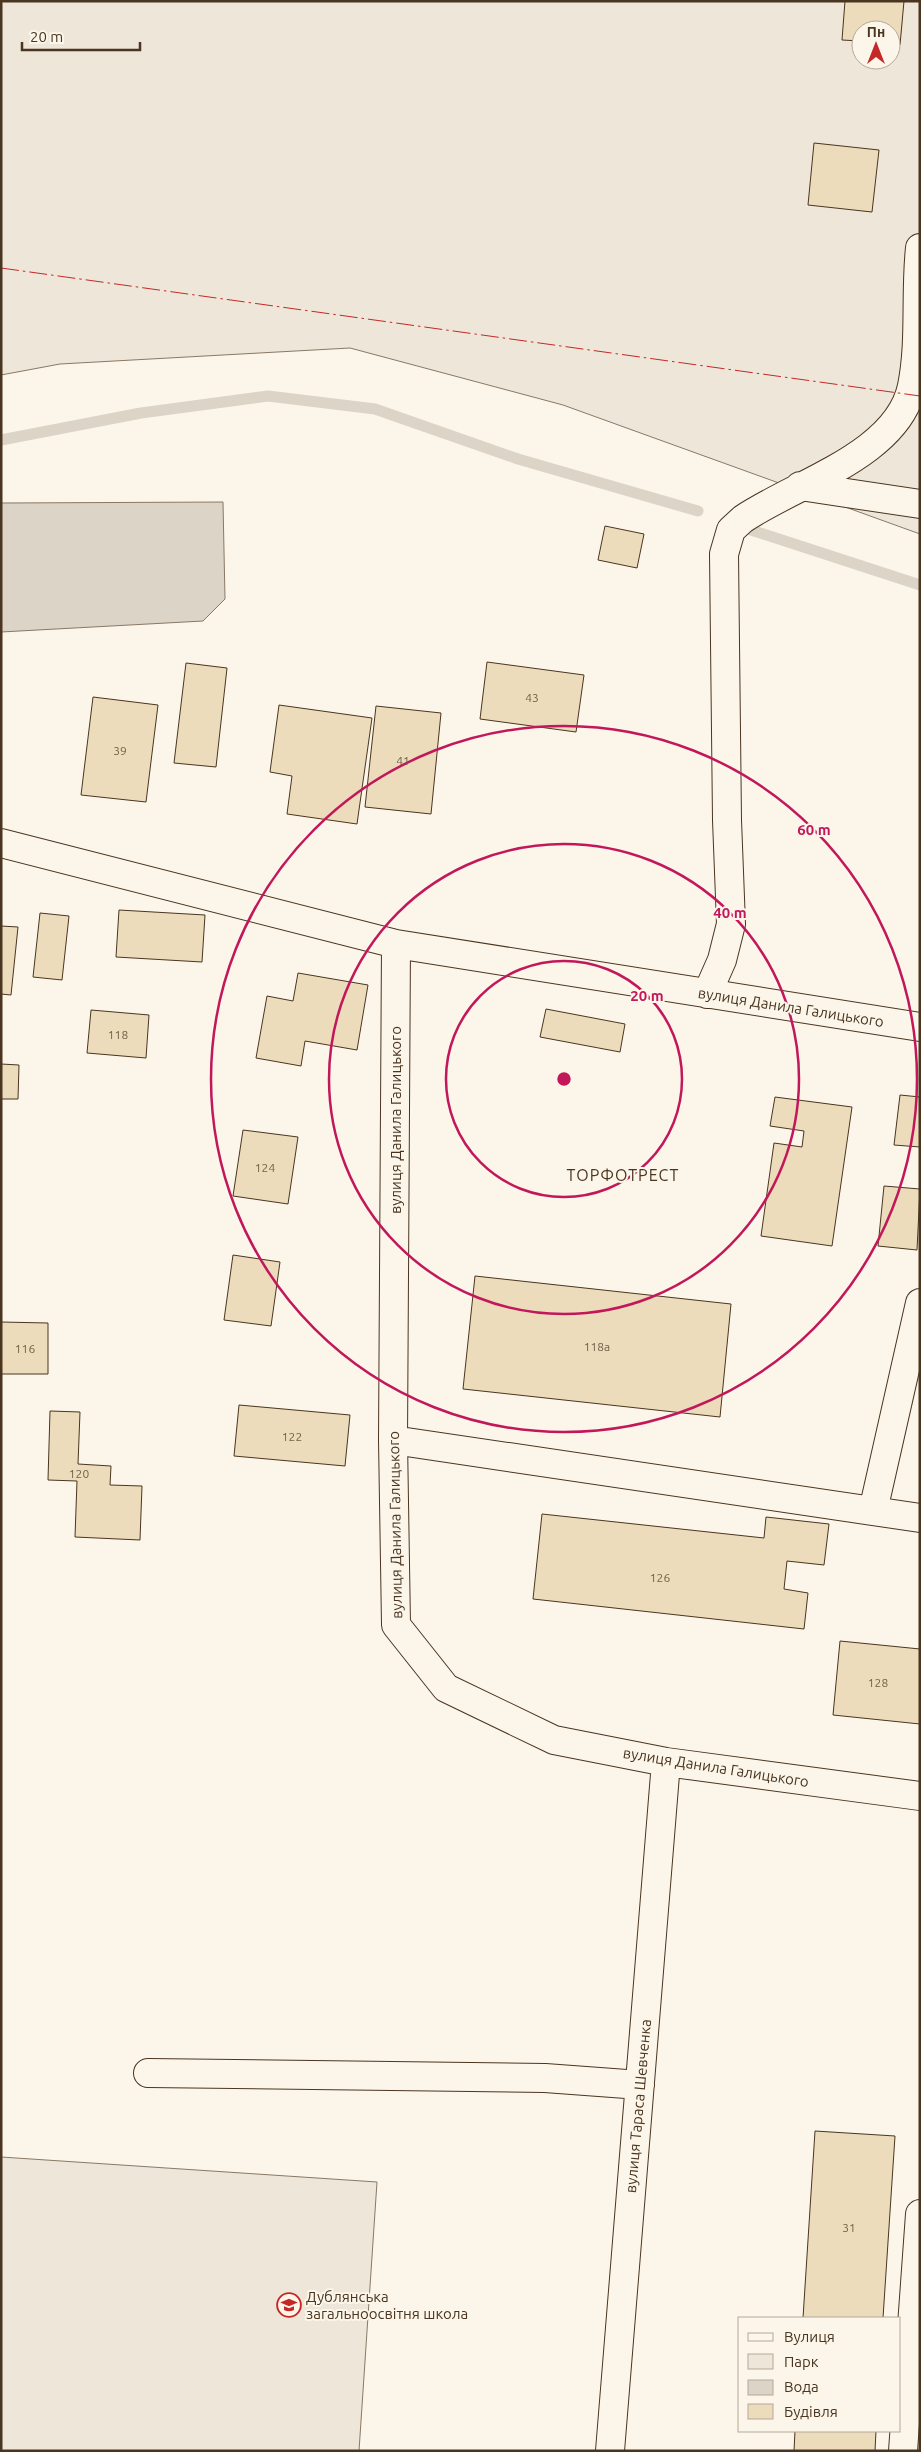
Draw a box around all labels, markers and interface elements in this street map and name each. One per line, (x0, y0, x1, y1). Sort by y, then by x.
scale bar (22, 20, 140, 52)
north arrow (851, 20, 901, 70)
text: Пн (867, 24, 885, 40)
text: 20 m (30, 28, 63, 45)
house number: 43 (525, 691, 539, 704)
house number: 39 (113, 744, 127, 757)
house number: 41 (396, 754, 410, 767)
text: 60 m (797, 821, 831, 838)
text: 40 m (713, 904, 747, 921)
street label: вулиця Данила Галицького (697, 984, 885, 1030)
text: 20 m (630, 987, 664, 1004)
street label: вулиця Данила Галицького (387, 1026, 404, 1214)
house number: 118 (108, 1028, 128, 1041)
centre of rings (555, 1070, 573, 1088)
house number: 124 (255, 1161, 275, 1174)
district label: ТОРФОТРЕСТ (567, 1166, 679, 1184)
house number: 118а (584, 1340, 610, 1353)
house number: 116 (15, 1342, 35, 1355)
house number: 122 (282, 1430, 302, 1443)
street label: вулиця Данила Галицького (385, 1431, 405, 1619)
house number: 120 (69, 1467, 89, 1480)
house number: 126 (650, 1571, 670, 1584)
house number: 128 (868, 1676, 888, 1689)
street label: вулиця Данила Галицького (622, 1744, 810, 1790)
street label: вулиця Тараса Шевченка (622, 2018, 654, 2194)
house number: 31 (842, 2221, 856, 2234)
place label: Дублянська загальноосвітня школа (306, 2288, 468, 2322)
school or university icon: Дублянська загальноосвітня школа (276, 2292, 302, 2318)
legend (738, 2317, 901, 2432)
text: Вулиця (784, 2328, 835, 2345)
text: Парк (784, 2353, 819, 2370)
text: Вода (784, 2378, 819, 2395)
text: Будівля (784, 2403, 838, 2420)

